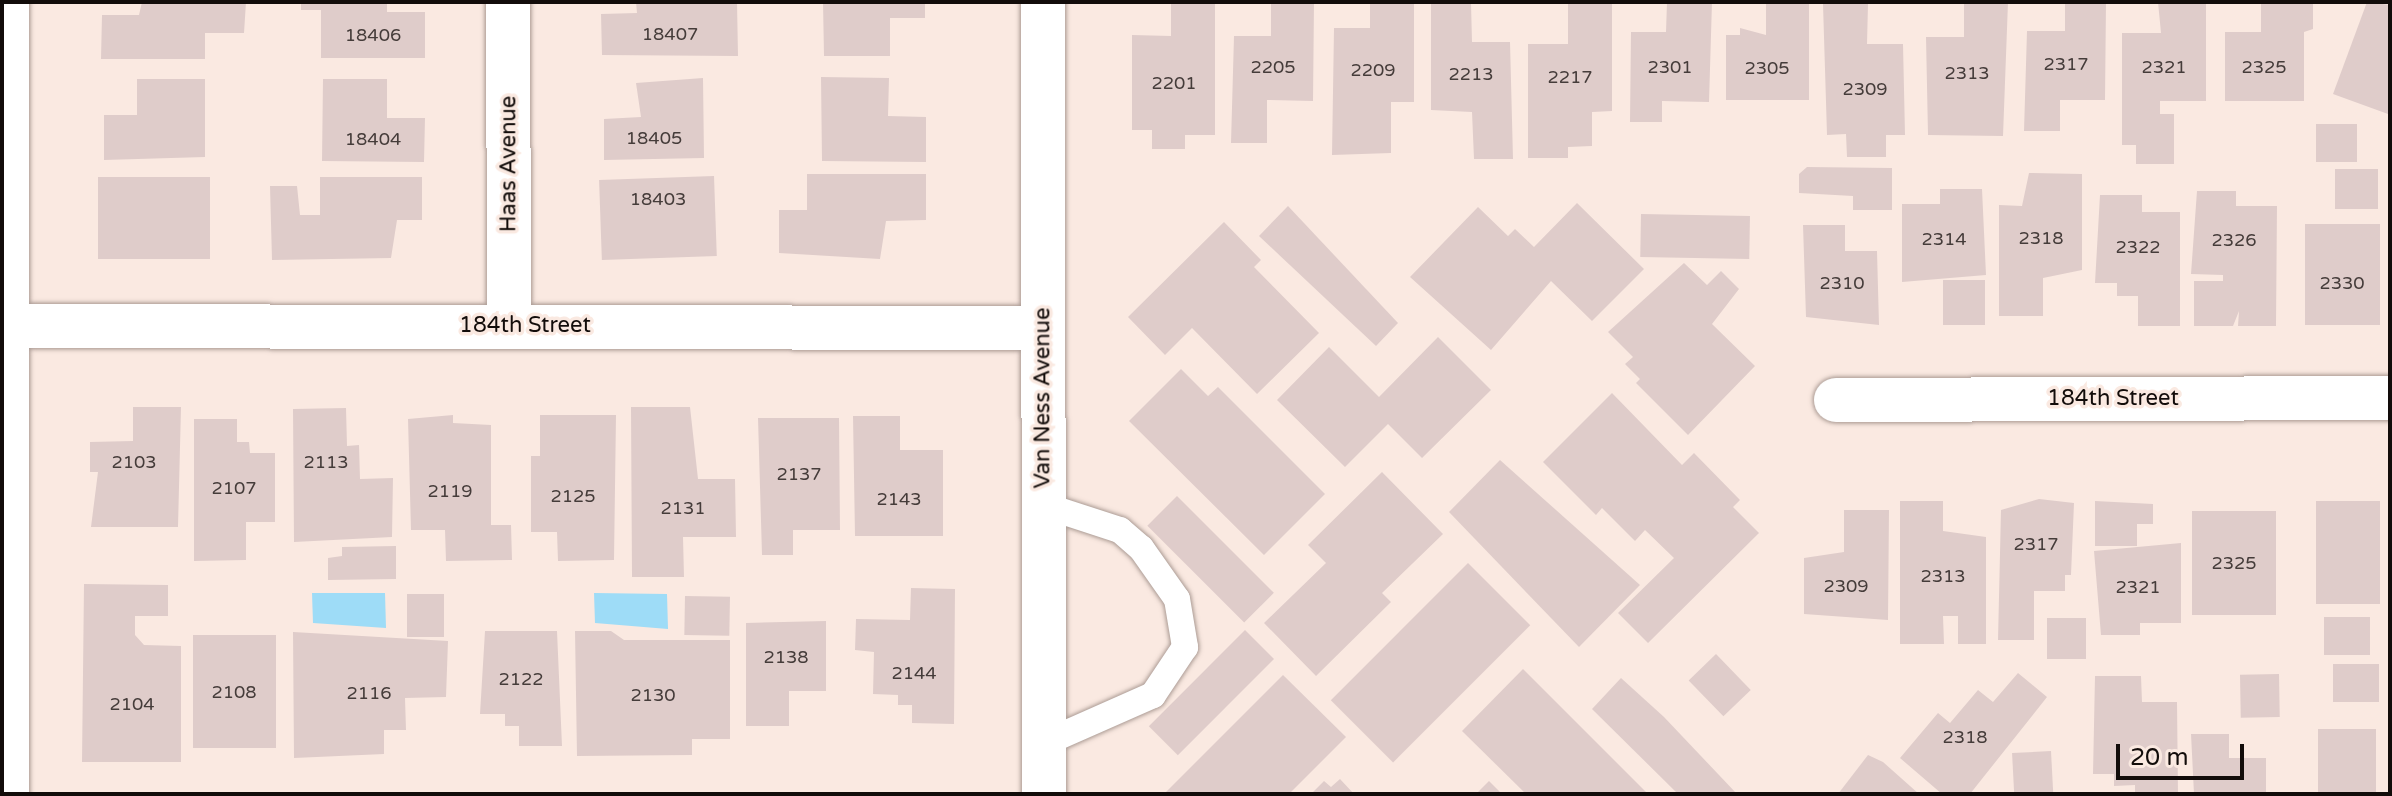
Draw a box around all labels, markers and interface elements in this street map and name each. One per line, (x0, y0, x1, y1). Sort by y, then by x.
house number: 18407 (642, 23, 698, 45)
house number: 18406 (345, 24, 401, 46)
house number: 2317 (2043, 53, 2089, 75)
house number: 2205 (1250, 56, 1296, 78)
house number: 2301 (1647, 56, 1693, 78)
house number: 2321 (2141, 56, 2187, 78)
house number: 2325 (2241, 56, 2287, 78)
house number: 2305 (1744, 57, 1790, 79)
house number: 2209 (1350, 59, 1396, 81)
house number: 2313 (1944, 62, 1990, 84)
house number: 2213 (1448, 63, 1494, 85)
house number: 2217 (1547, 66, 1593, 88)
house number: 2201 (1151, 72, 1197, 94)
house number: 2309 (1842, 78, 1888, 100)
street label: Haas Avenue (496, 96, 522, 232)
house number: 18405 (626, 127, 682, 149)
house number: 18404 (345, 128, 401, 150)
house number: 18403 (630, 188, 686, 210)
house number: 2318 (2018, 227, 2064, 249)
house number: 2314 (1921, 228, 1967, 250)
house number: 2326 (2211, 229, 2257, 251)
house number: 2322 (2115, 236, 2161, 258)
house number: 2310 (1819, 272, 1865, 294)
house number: 2330 (2319, 272, 2365, 294)
street label: Van Ness Avenue (1030, 308, 1056, 488)
street label: 184th Street (459, 313, 591, 339)
street label: 184th Street (2047, 386, 2179, 412)
house number: 2103 (111, 451, 157, 473)
house number: 2113 (303, 451, 349, 473)
house number: 2137 (776, 463, 822, 485)
house number: 2107 (211, 477, 257, 499)
house number: 2119 (427, 480, 473, 502)
house number: 2125 (550, 485, 596, 507)
house number: 2143 (876, 488, 922, 510)
house number: 2131 (660, 497, 706, 519)
house number: 2317 (2013, 533, 2059, 555)
house number: 2325 (2211, 552, 2257, 574)
house number: 2313 (1920, 565, 1966, 587)
house number: 2309 (1823, 575, 1869, 597)
house number: 2321 (2115, 576, 2161, 598)
house number: 2138 (763, 646, 809, 668)
house number: 2144 (891, 662, 937, 684)
house number: 2122 (498, 668, 544, 690)
house number: 2108 (211, 681, 257, 703)
house number: 2116 (346, 682, 392, 704)
house number: 2130 (630, 684, 676, 706)
house number: 2104 (109, 693, 155, 715)
house number: 2318 (1942, 726, 1988, 748)
scale bar (2120, 728, 2248, 778)
text: 20 m (2130, 743, 2188, 772)

